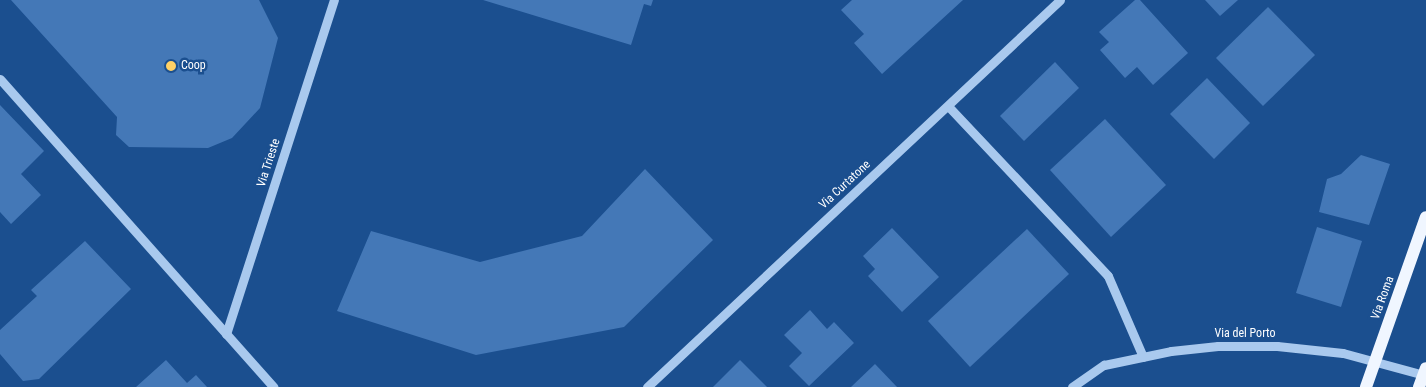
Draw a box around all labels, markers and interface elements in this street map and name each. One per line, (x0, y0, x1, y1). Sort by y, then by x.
place label: Coop (181, 59, 206, 73)
marker: Coop (165, 60, 177, 72)
street label: Via Trieste (254, 137, 284, 189)
street label: Via Curtatone (816, 158, 874, 212)
street label: Via Roma (1369, 274, 1397, 322)
street label: Via del Porto (1214, 327, 1276, 341)

